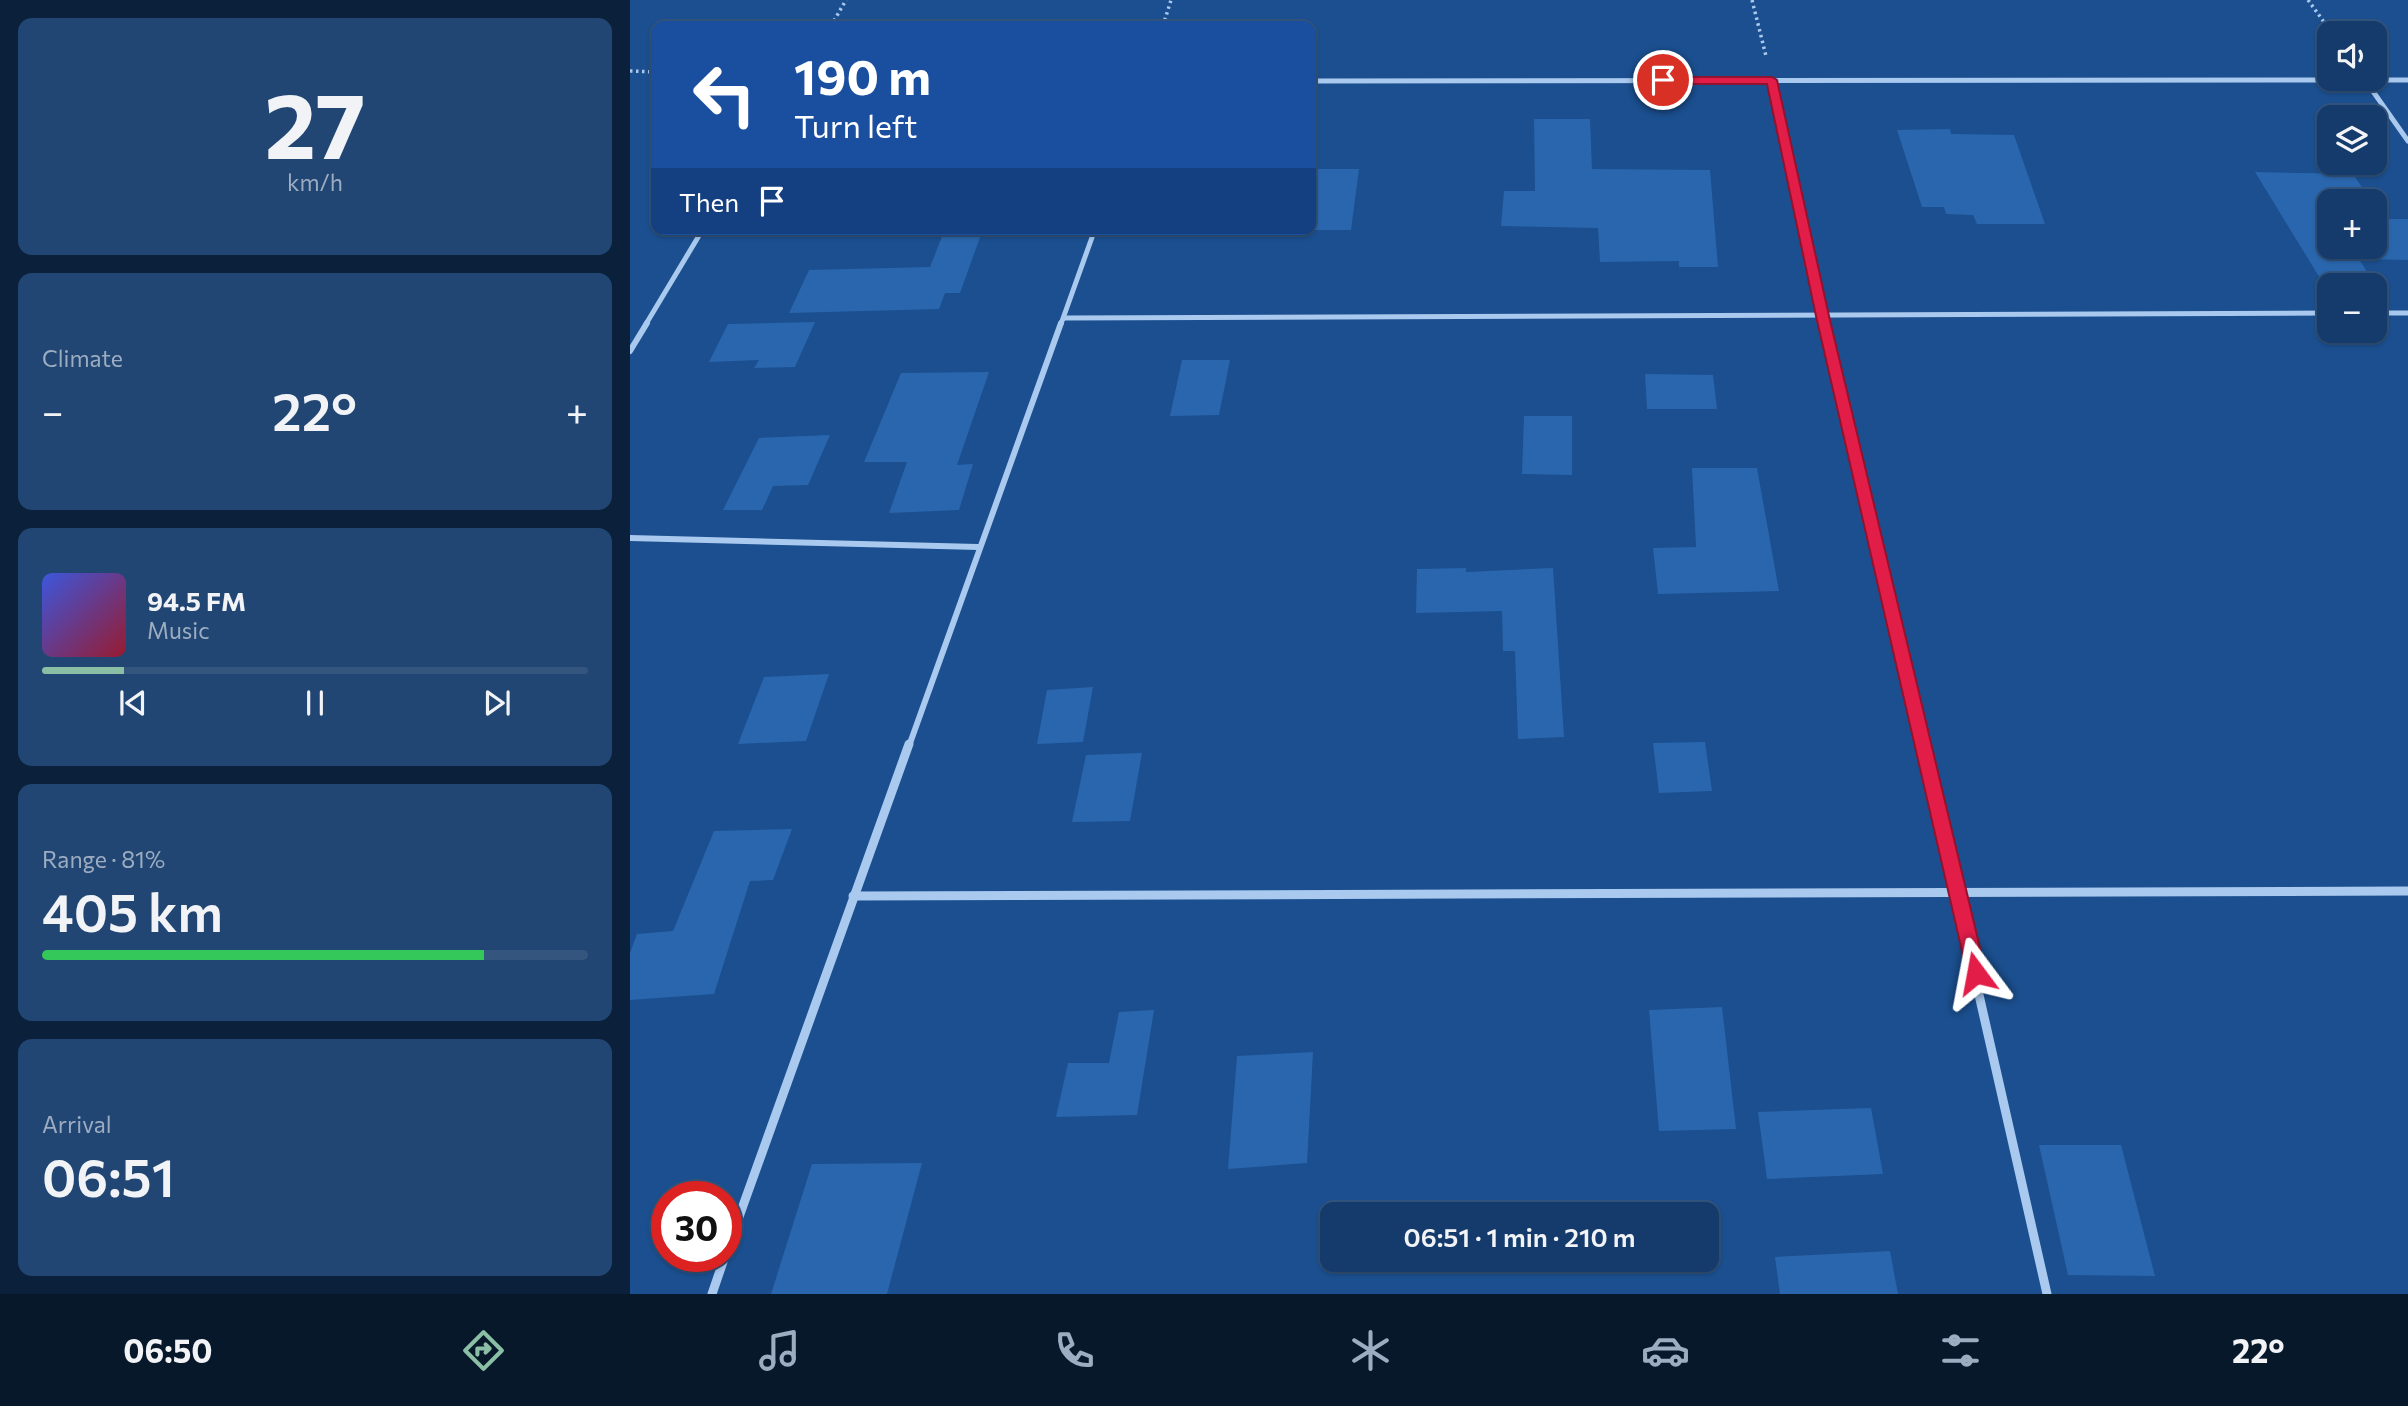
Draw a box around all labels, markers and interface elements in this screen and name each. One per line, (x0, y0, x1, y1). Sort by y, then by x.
map controls (2317, 21, 2387, 343)
button: sound (2317, 21, 2387, 91)
text: 190 m (794, 45, 931, 105)
icon: left (679, 49, 770, 140)
pin (1633, 50, 1693, 110)
icon: arrive (1644, 61, 1682, 99)
text: 27 (264, 66, 366, 178)
text: Turn left (794, 105, 918, 145)
button: layers (2317, 105, 2387, 175)
text: km/h (287, 168, 343, 196)
icon: arrive (753, 182, 791, 220)
text: Then (679, 186, 739, 217)
button: + (2317, 189, 2387, 259)
button: − (2317, 273, 2387, 343)
text: Climate (42, 344, 123, 372)
text: 22° (272, 378, 357, 442)
text: − (42, 387, 64, 434)
text: + (566, 387, 588, 434)
text: 94.5 FM (147, 585, 246, 616)
text: Music (147, 616, 210, 644)
icon: previous (114, 684, 152, 722)
icon: pause (296, 684, 334, 722)
icon: next (478, 684, 516, 722)
text: Range · 81% (42, 845, 165, 873)
text: 405 km (42, 879, 223, 943)
position arrow (1939, 936, 2013, 1010)
text: Arrival (42, 1110, 112, 1138)
text: 06:51 (42, 1144, 175, 1208)
speed limit sign: 30 (651, 1181, 742, 1272)
text: 06:51 · 1 min · 210 m (1404, 1221, 1635, 1252)
icon: directions (459, 1326, 508, 1375)
icon: music (755, 1326, 804, 1375)
icon: phone (1050, 1326, 1099, 1375)
icon: climate (1346, 1326, 1395, 1375)
icon: car (1641, 1326, 1690, 1375)
icon: filters (1936, 1326, 1985, 1375)
text: 06:50 (123, 1330, 213, 1370)
text: 22° (2232, 1330, 2285, 1370)

